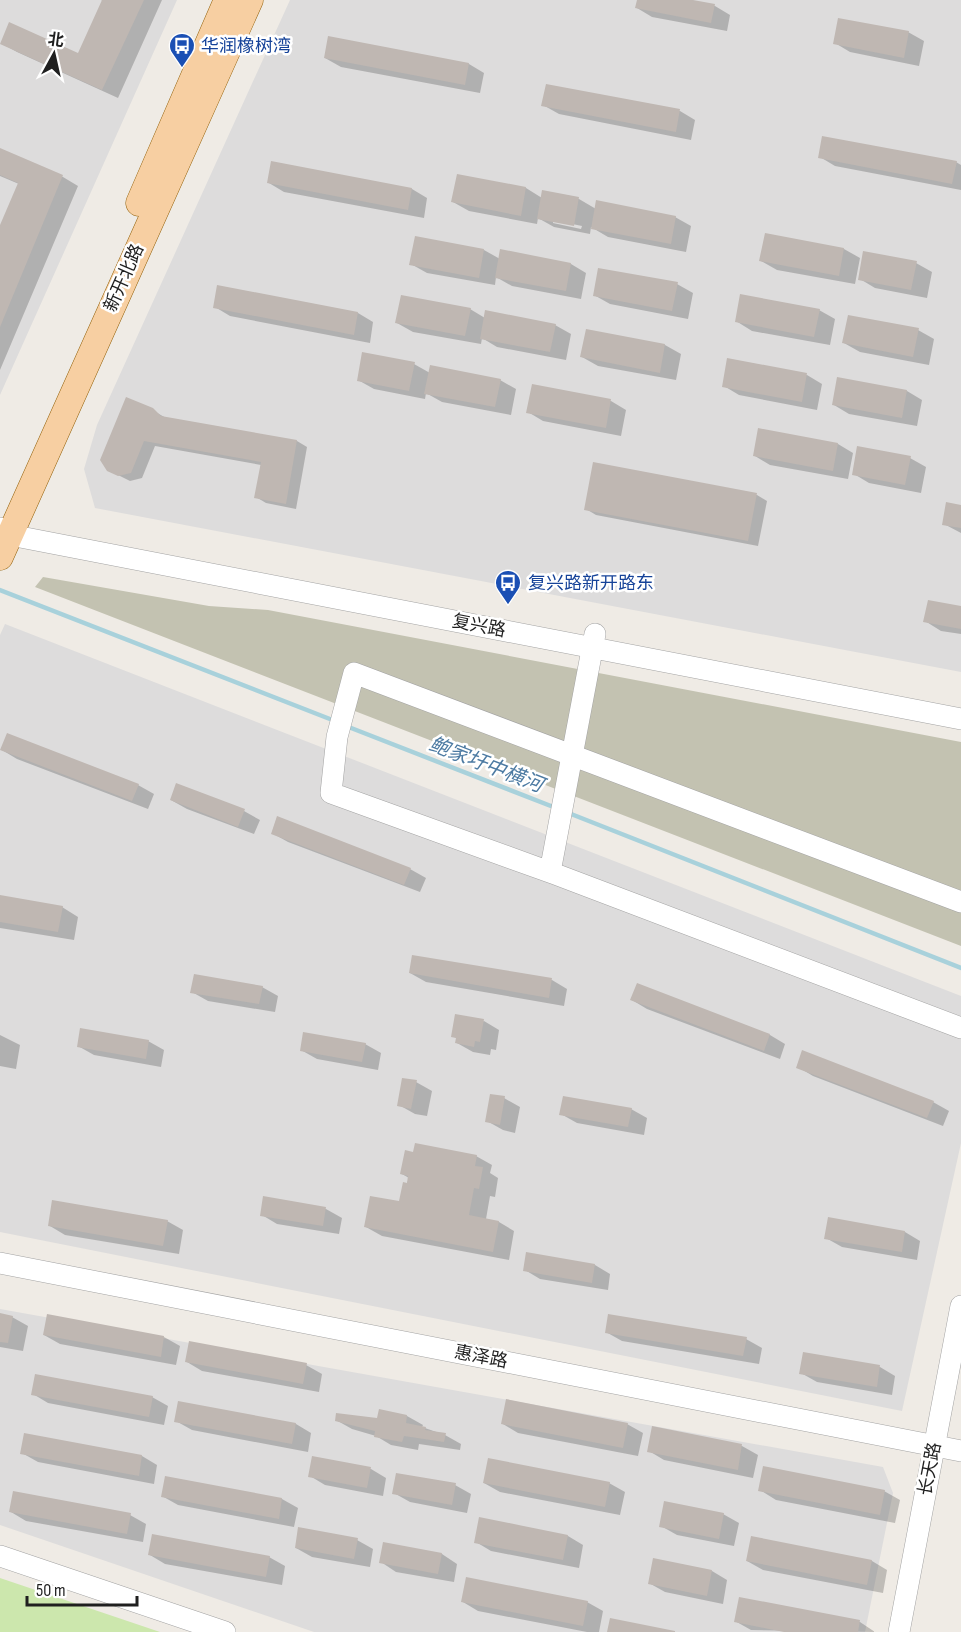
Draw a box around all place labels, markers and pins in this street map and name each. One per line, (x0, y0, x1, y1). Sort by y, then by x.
bus stop icon: 华润橡树湾 (167, 31, 197, 69)
place label: 华润橡树湾 (201, 36, 291, 57)
bus stop icon: 复兴路新开路东 (493, 568, 523, 606)
place label: 复兴路新开路东 (528, 573, 654, 594)

